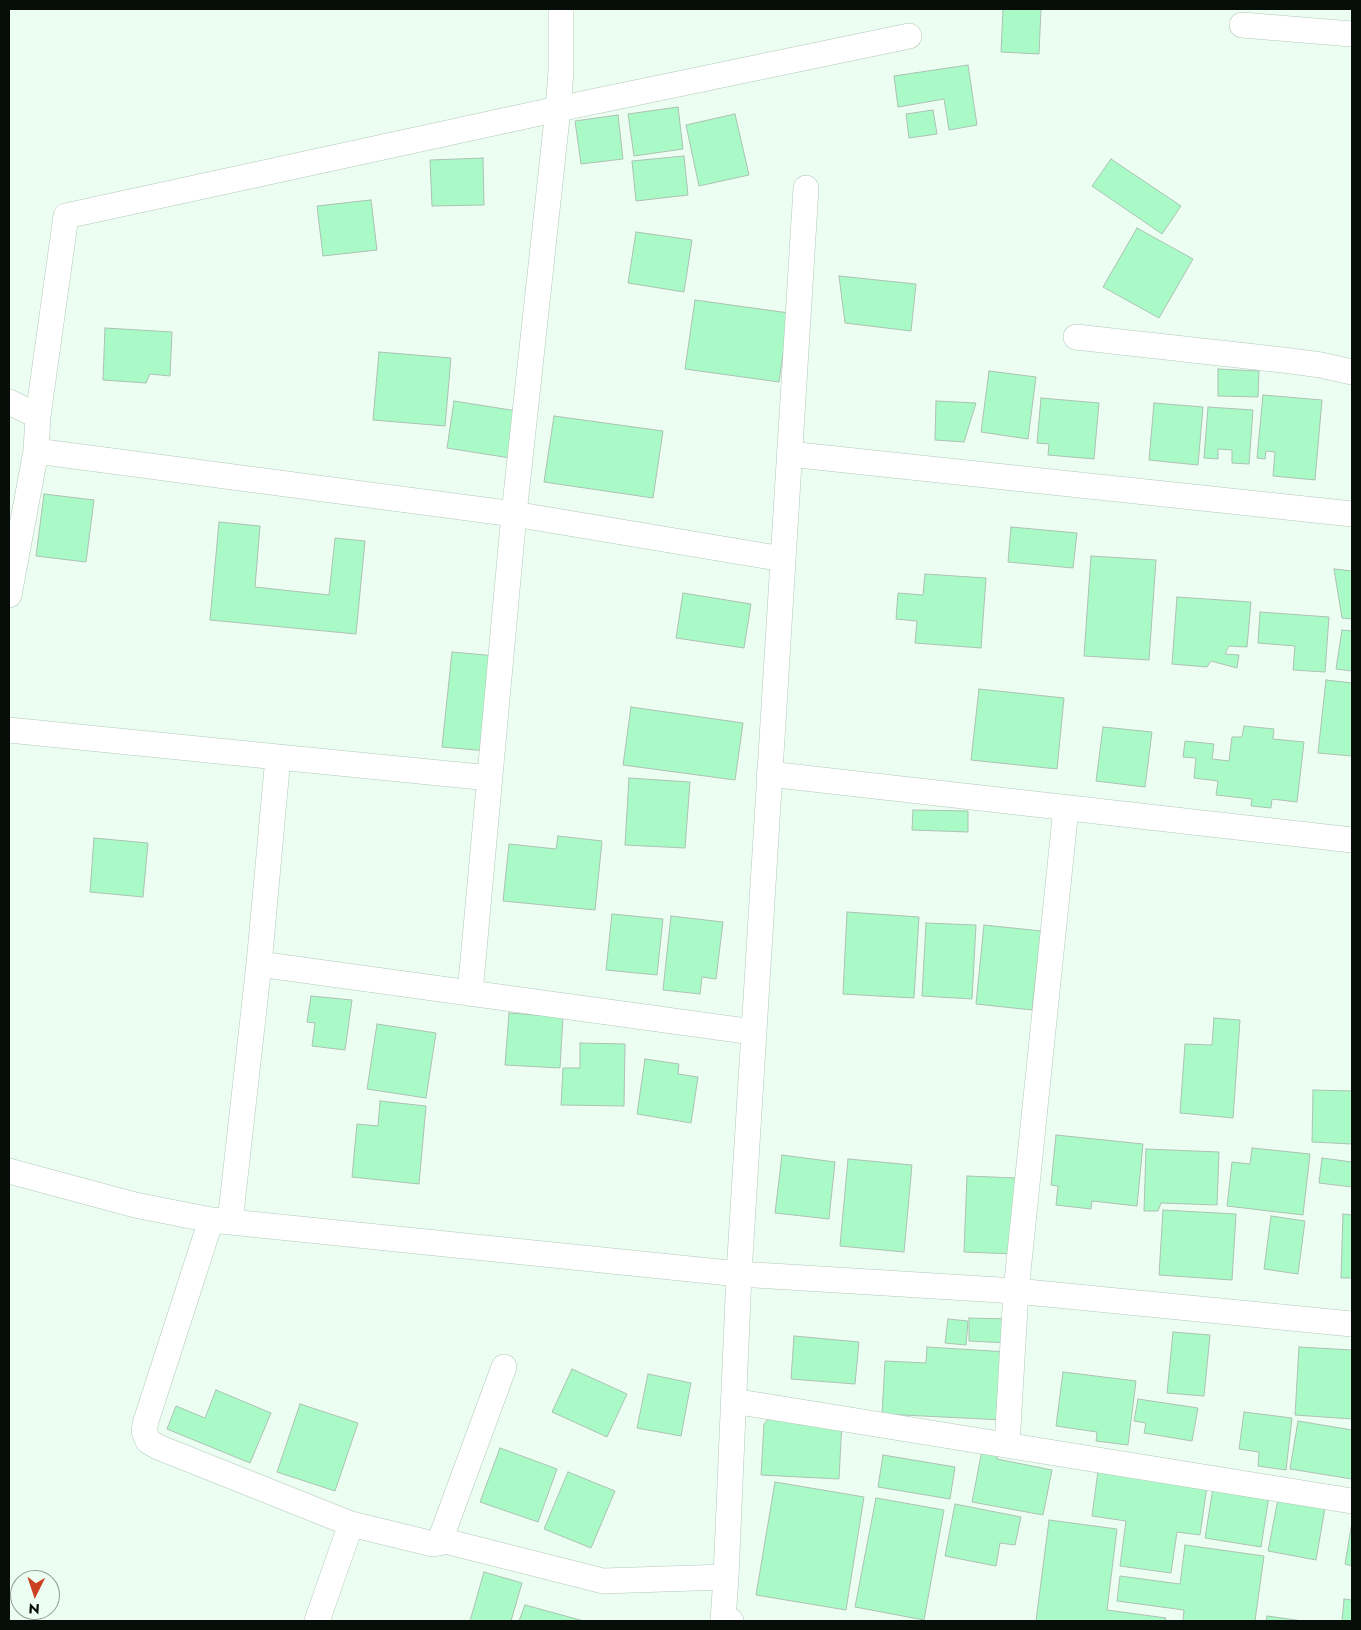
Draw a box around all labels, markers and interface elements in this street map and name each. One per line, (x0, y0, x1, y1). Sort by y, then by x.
north arrow (10, 1570, 60, 1620)
text: N (28, 1599, 40, 1619)

